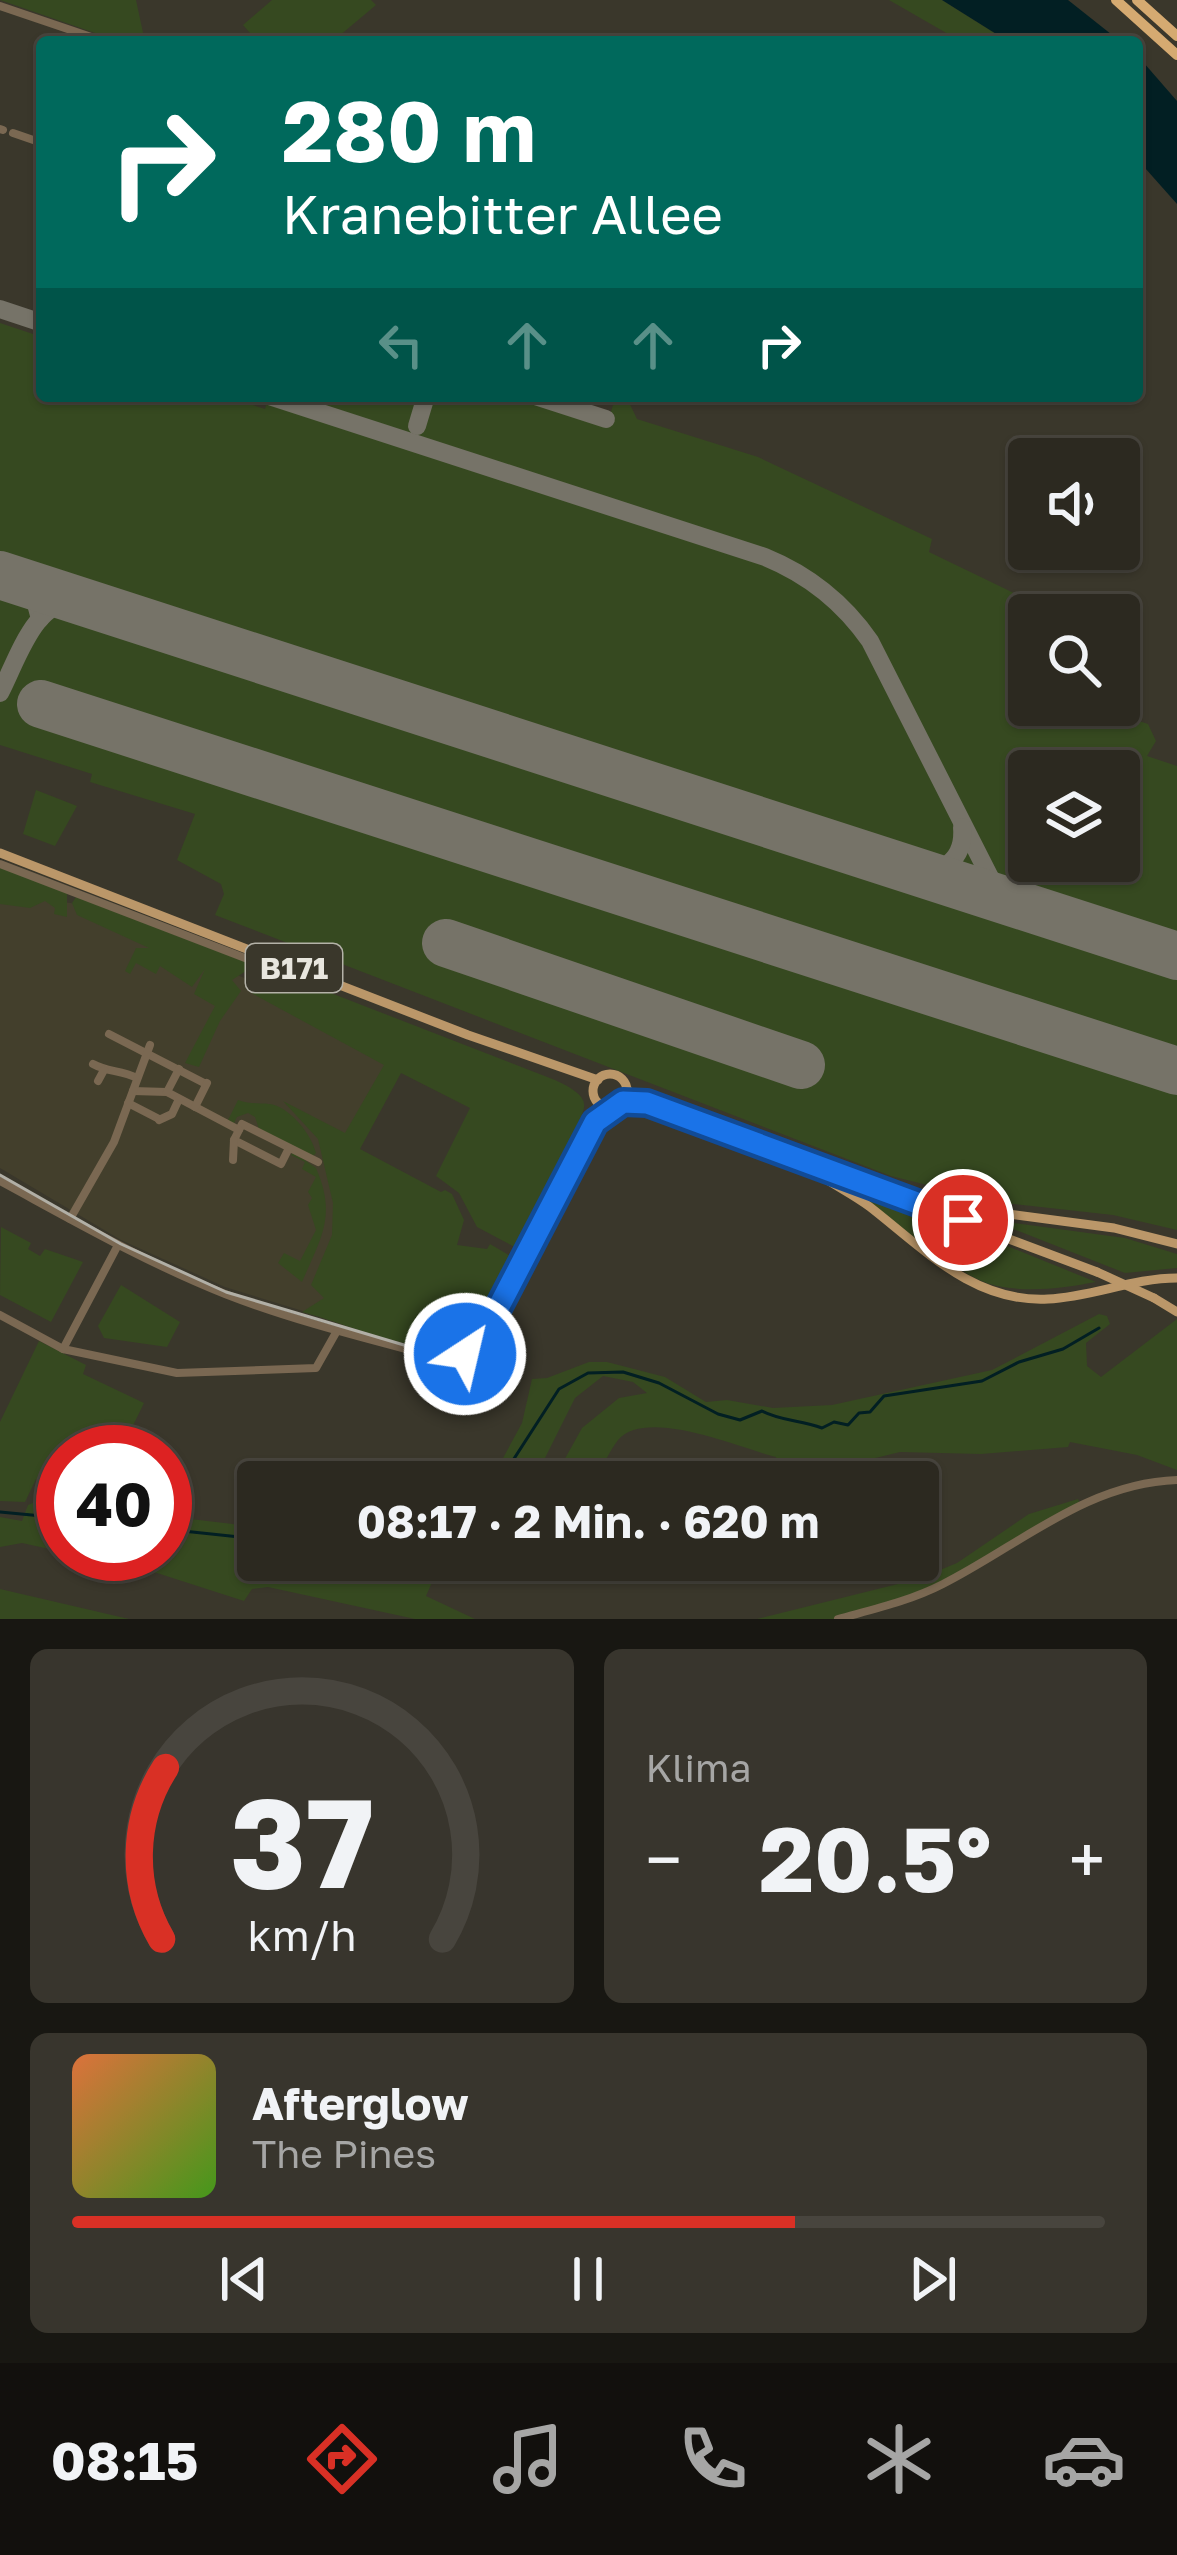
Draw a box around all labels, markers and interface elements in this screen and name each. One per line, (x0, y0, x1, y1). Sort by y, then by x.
text: 280 m (282, 80, 536, 180)
icon: right (84, 84, 240, 240)
text: Kranebitter Allee (282, 181, 723, 246)
icon: left (368, 312, 434, 378)
icon: ahead (494, 312, 560, 378)
icon: ahead (620, 312, 686, 378)
icon: right (746, 312, 812, 378)
map controls (1008, 438, 1140, 882)
button: sound (1008, 438, 1140, 570)
button: search (1008, 594, 1140, 726)
button: layers (1008, 750, 1140, 882)
road number: B171 (246, 944, 342, 992)
pin (912, 1169, 1014, 1271)
icon: arrive (930, 1187, 996, 1253)
position arrow (402, 1291, 528, 1417)
speed limit sign: 40 (36, 1425, 192, 1581)
text: 08:17 · 2 Min. · 620 m (357, 1494, 819, 1548)
text: Klima (646, 1744, 752, 1791)
text: 37 (230, 1766, 374, 1915)
text: 20.5° (759, 1804, 991, 1912)
text: − (646, 1819, 682, 1899)
text: + (1069, 1819, 1105, 1899)
text: km/h (247, 1909, 356, 1960)
text: Afterglow (252, 2076, 469, 2130)
text: The Pines (252, 2130, 436, 2177)
icon: previous (211, 2246, 277, 2312)
icon: pause (555, 2246, 621, 2312)
icon: next (900, 2246, 966, 2312)
icon: directions (300, 2417, 384, 2501)
icon: music (486, 2417, 570, 2501)
icon: phone (671, 2417, 755, 2501)
icon: climate (857, 2417, 941, 2501)
icon: car (1042, 2417, 1126, 2501)
text: 08:15 (51, 2427, 198, 2492)

